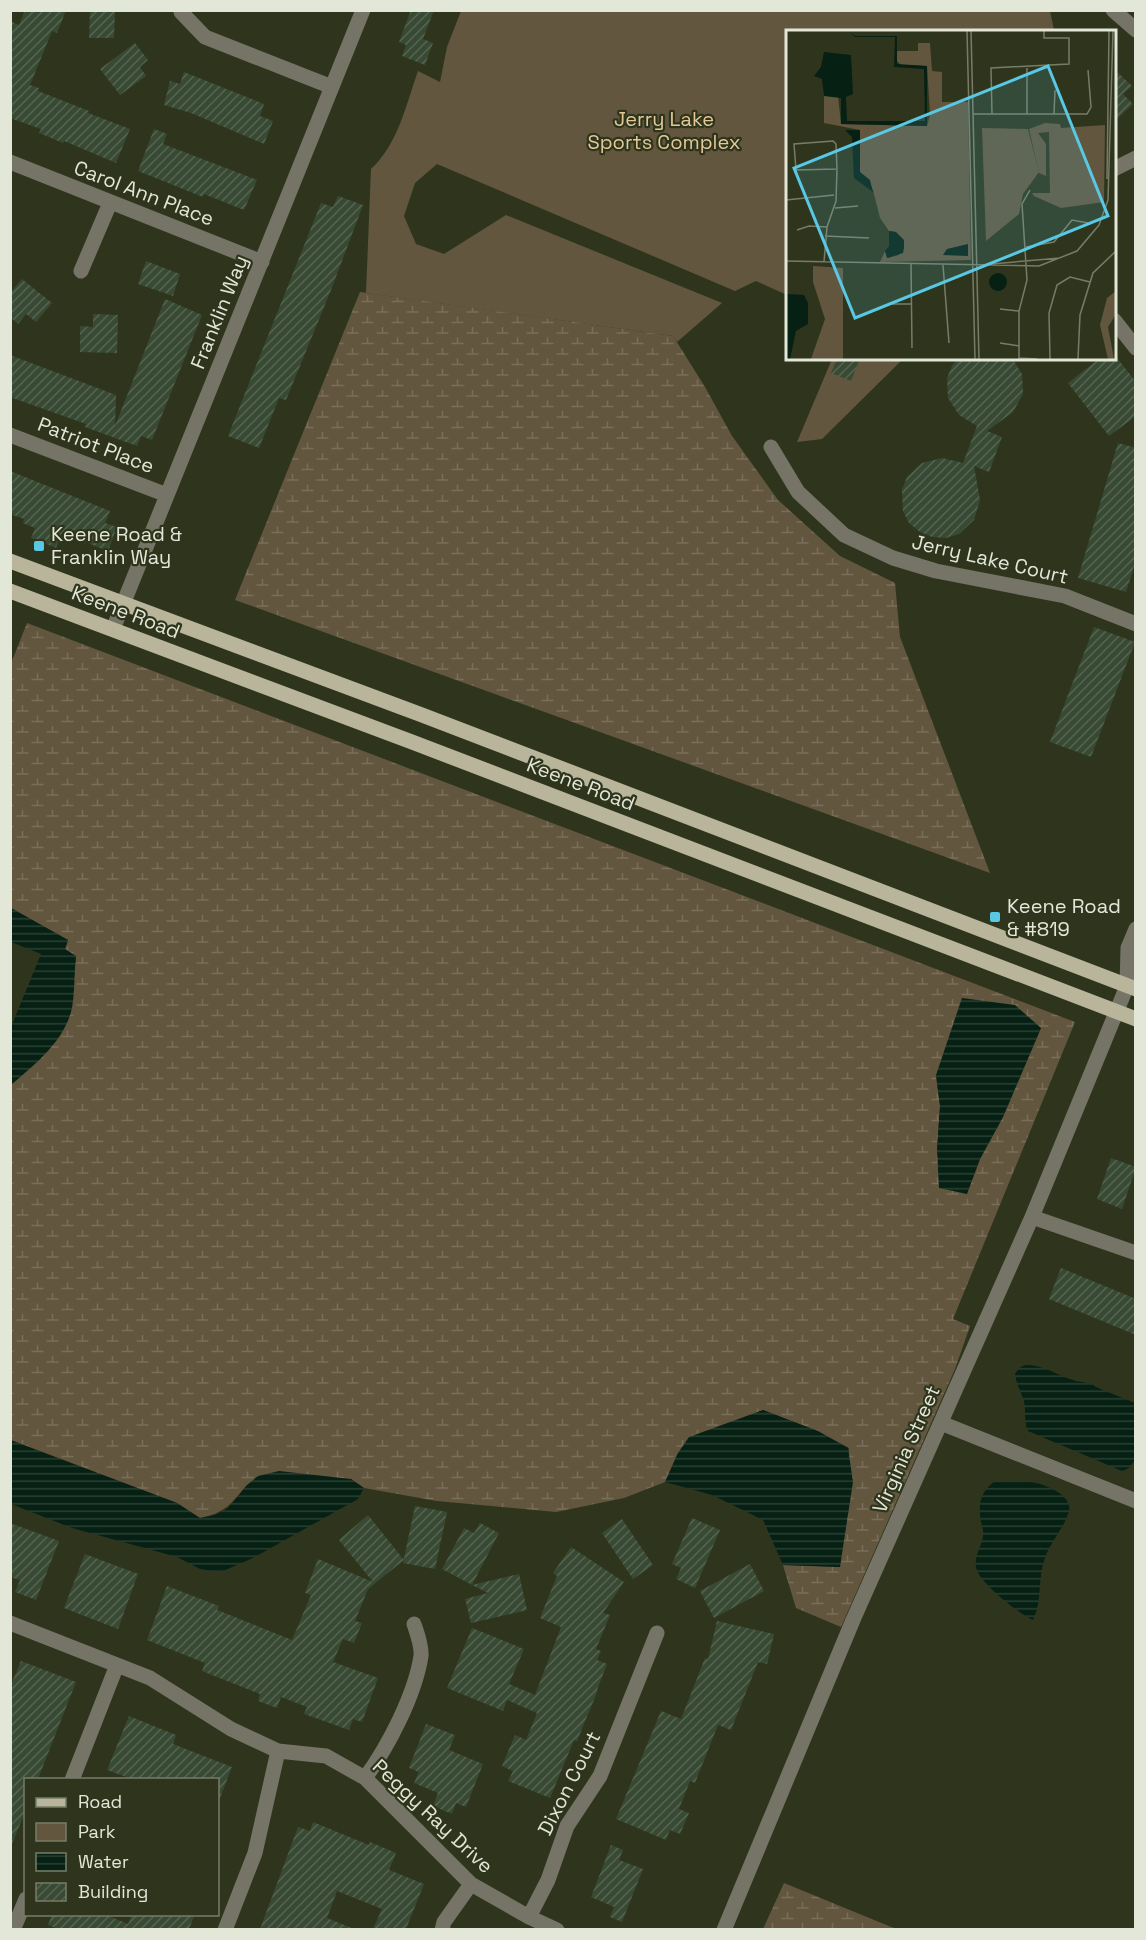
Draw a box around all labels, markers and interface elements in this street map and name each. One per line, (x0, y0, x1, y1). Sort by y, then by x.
inset map (786, 30, 1116, 360)
park label: Jerry Lake Sports Complex (587, 106, 741, 155)
street label: Carol Ann Place (70, 154, 218, 232)
street label: Franklin Way (184, 251, 254, 373)
street label: Patriot Place (34, 411, 158, 479)
place label: Keene Road & Franklin Way (51, 521, 182, 570)
street label: Jerry Lake Court (909, 528, 1071, 590)
marker: Keene Road & Franklin Way (32, 539, 46, 553)
street label: Keene Road (68, 579, 184, 645)
street label: Keene Road (523, 751, 639, 817)
place label: Keene Road & #819 (1007, 893, 1121, 942)
marker: Keene Road & #819 (988, 910, 1002, 924)
street label: Virginia Street (866, 1381, 946, 1517)
street label: Dixon Court (532, 1727, 606, 1839)
street label: Peggy Ray Drive (367, 1753, 499, 1879)
legend (24, 1778, 219, 1916)
text: Road (78, 1790, 122, 1813)
text: Park (78, 1820, 116, 1843)
text: Water (78, 1850, 129, 1873)
text: Building (78, 1880, 148, 1903)

